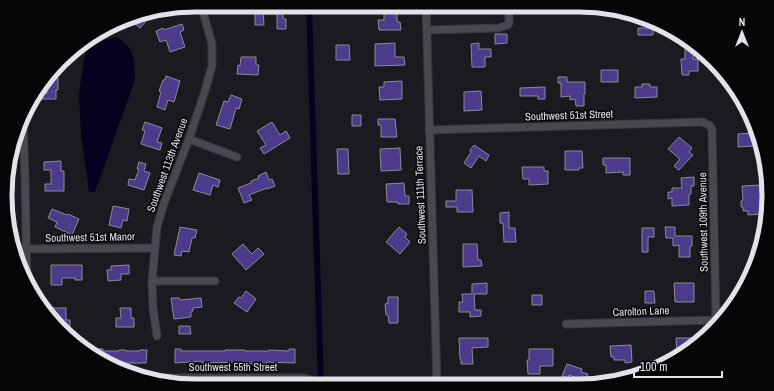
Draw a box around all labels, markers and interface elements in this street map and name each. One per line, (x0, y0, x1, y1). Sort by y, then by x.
north arrow (722, 12, 762, 52)
text: N (739, 15, 745, 29)
street label: Southwest 51st Street (525, 106, 614, 124)
street label: Southwest 113th Avenue (143, 116, 191, 214)
street label: Southwest 111th Terrace (411, 146, 429, 244)
street label: Southwest 109th Avenue (695, 172, 711, 272)
street label: Southwest 51st Manor (45, 229, 135, 245)
street label: Carolton Lane (612, 303, 670, 319)
scale bar (634, 353, 722, 379)
text: 100 m (640, 359, 667, 375)
street label: Southwest 55th Street (189, 360, 278, 374)

